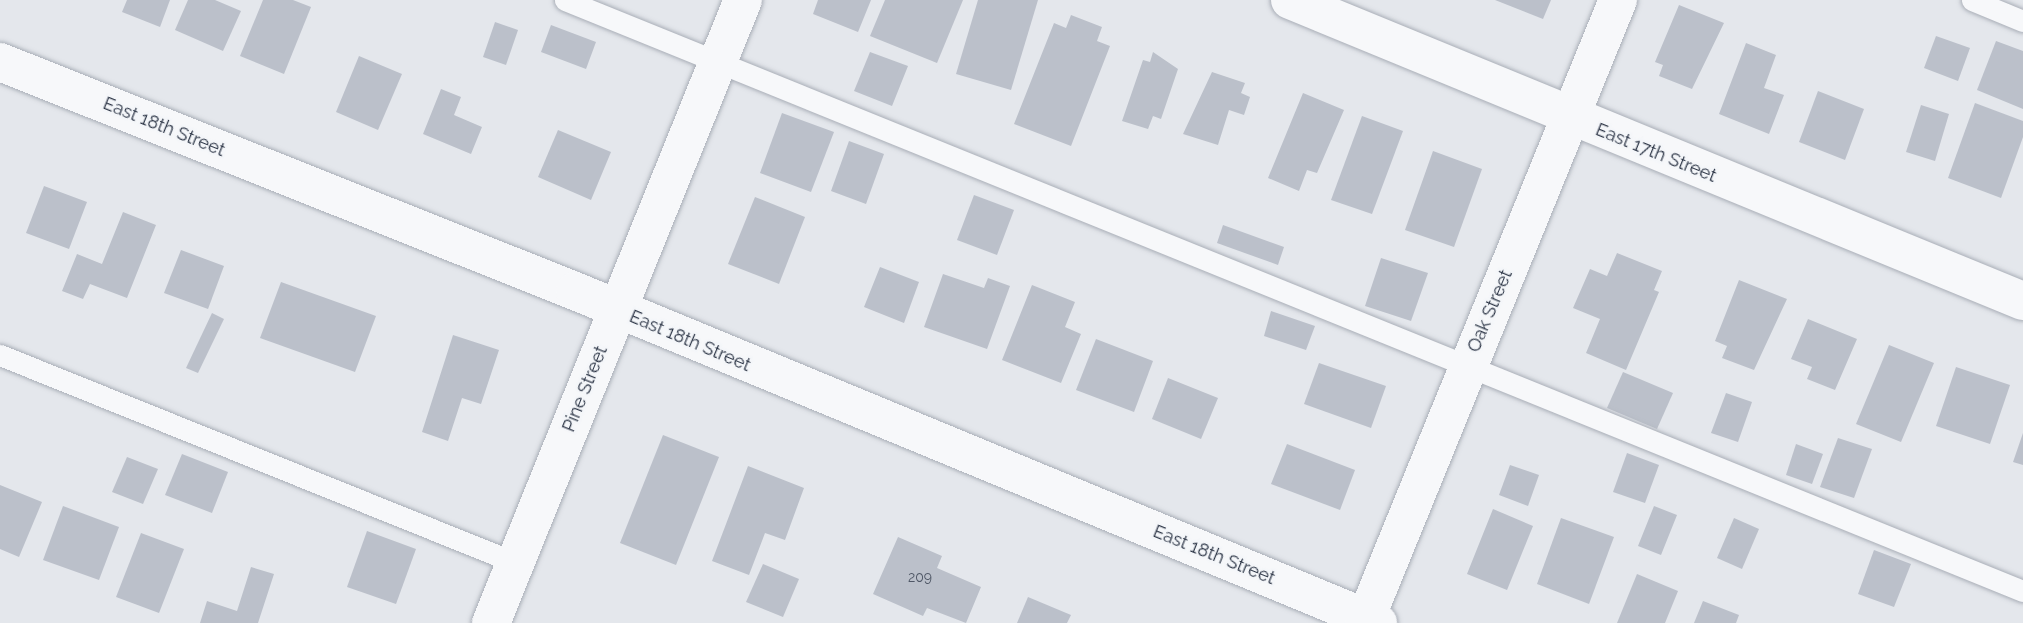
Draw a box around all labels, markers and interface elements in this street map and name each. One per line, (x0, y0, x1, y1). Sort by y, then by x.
street label: East 18th Street (100, 93, 228, 161)
street label: East 17th Street (1592, 119, 1720, 187)
street label: Oak Street (1463, 267, 1517, 355)
street label: East 18th Street (626, 306, 754, 376)
street label: Pine Street (558, 343, 612, 435)
street label: East 18th Street (1150, 521, 1278, 589)
house number: 209 (908, 569, 932, 585)

